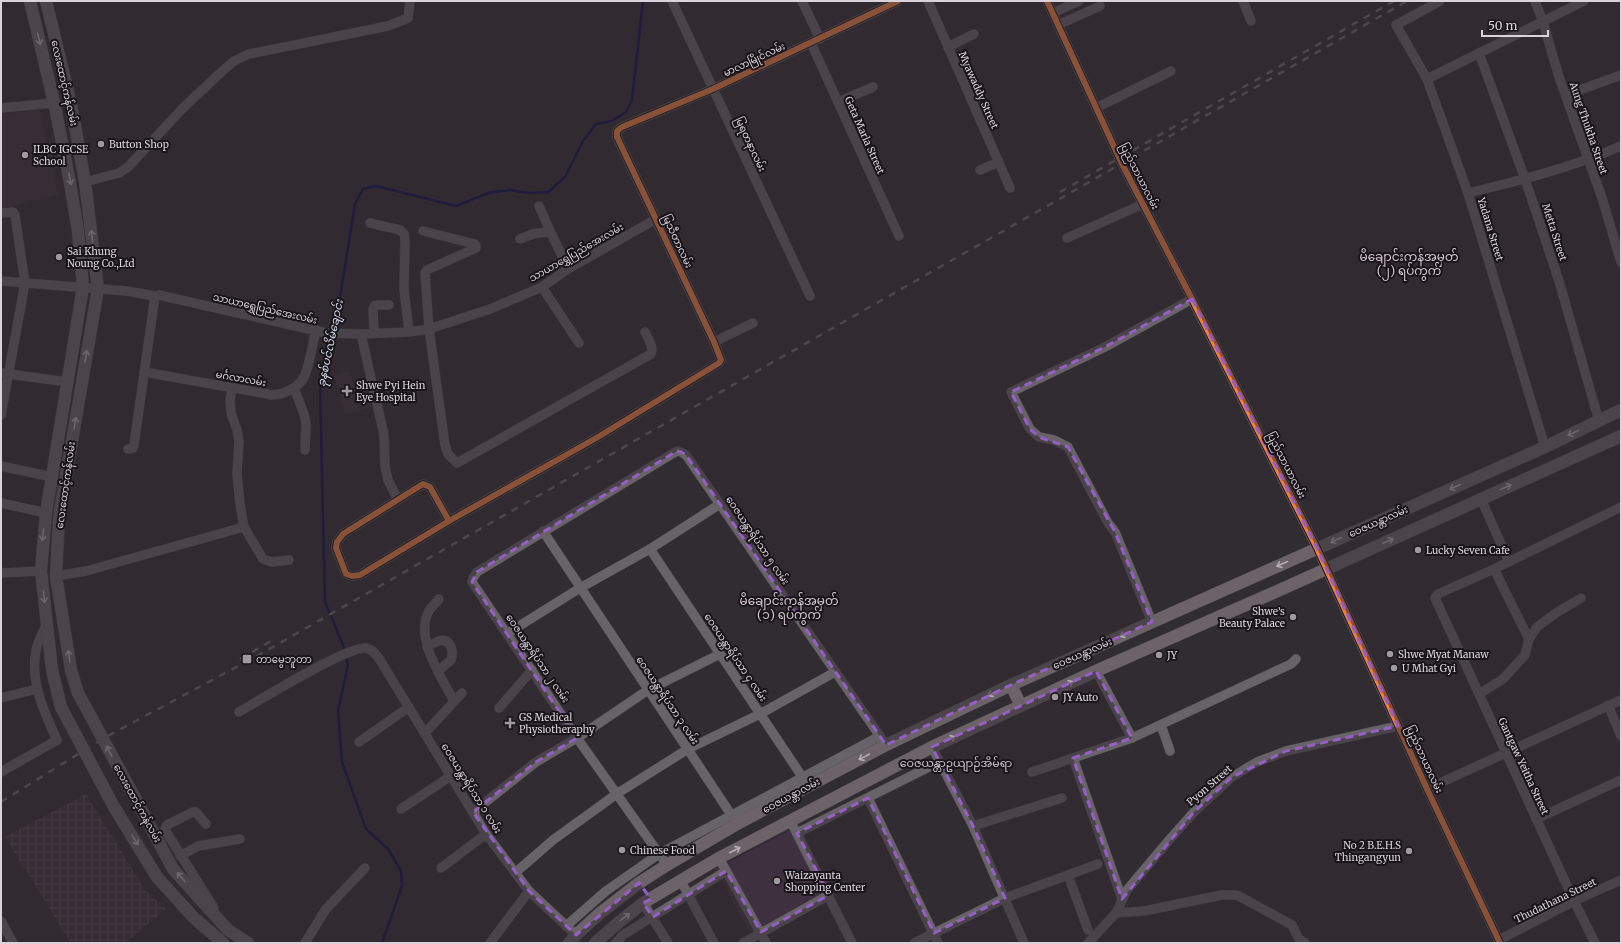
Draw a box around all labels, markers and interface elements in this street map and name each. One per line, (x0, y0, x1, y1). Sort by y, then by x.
scale bar (1482, 12, 1548, 38)
text: 50 m (1488, 18, 1517, 33)
one-way arrow (35, 32, 43, 45)
street label: လေးထောင့်ကန်လမ်း (46, 39, 82, 128)
street label: မာလာမြိုင်လမ်း (721, 39, 788, 81)
street label: Myawaddy Street (956, 50, 1001, 131)
street label: Aung Thukha Street (1566, 79, 1610, 176)
street label: Geta Marla Street (842, 94, 887, 176)
street label: မြရတနာလမ်း (730, 114, 770, 175)
place label: Button Shop (109, 138, 169, 151)
marker: Button Shop (96, 139, 106, 149)
street label: ပြည်သာယာလမ်း (1115, 140, 1163, 213)
place label: ILBC IGCSE School (33, 143, 89, 168)
marker: ILBC IGCSE School (20, 150, 30, 160)
one-way arrow (66, 173, 74, 186)
street label: Yadana Street (1474, 195, 1506, 263)
street label: Metta Street (1539, 202, 1570, 262)
street label: မြသီတာလမ်း (658, 212, 697, 271)
street label: သာယာရွှေပြည်အေးလမ်း (526, 219, 627, 286)
one-way arrow (88, 230, 96, 243)
place label: Sai Khung Noung Co.,Ltd (67, 245, 135, 270)
district label: မိချောင်းကန်အမှတ် (၂) ရပ်ကွက် (1360, 248, 1458, 281)
marker: Sai Khung Noung Co.,Ltd (54, 252, 64, 262)
street label: သာယာရွှေပြည်အေးလမ်း (211, 289, 319, 329)
water label: ခုနစ်ပင်လိမ်ချောင်း (313, 297, 349, 388)
one-way arrow (82, 350, 90, 363)
street label: မင်္ဂလာလမ်း (215, 367, 267, 389)
place label: Shwe Pyi Hein Eye Hospital (356, 379, 426, 404)
marker: Shwe Pyi Hein Eye Hospital (341, 385, 353, 397)
one-way arrow (71, 417, 79, 430)
street label: ပြည်သာယာလမ်း (1262, 429, 1310, 502)
one-way arrow (1568, 430, 1580, 438)
street label: လေးထောင့်ကန်လမ်း (52, 441, 80, 530)
one-way arrow (1500, 483, 1512, 490)
one-way arrow (1449, 484, 1461, 491)
street label: ဝေဇယန္တာရိပ်သာ ၅ လမ်း (721, 493, 793, 588)
street label: ဝေဇယန္တာလမ်း (1346, 502, 1411, 542)
one-way arrow (40, 528, 47, 541)
one-way arrow (1331, 537, 1343, 544)
one-way arrow (1382, 537, 1394, 544)
place label: Lucky Seven Cafe (1426, 544, 1510, 557)
marker: Lucky Seven Cafe (1413, 545, 1423, 555)
one-way arrow (1276, 561, 1288, 568)
one-way arrow (40, 590, 47, 603)
district label: မိချောင်းကန်အမှတ် (၁) ရပ်ကွက် (740, 592, 838, 625)
place label: Shwe’s Beauty Palace (1219, 605, 1285, 630)
street label: ဝေဇယန္တာရိပ်သာ ၄ လမ်း (700, 610, 771, 705)
street label: ဝေဇယန္တာရိပ်သာ ၂ လမ်း (501, 611, 573, 706)
marker: Shwe’s Beauty Palace (1288, 612, 1298, 622)
one-way arrow (1119, 631, 1131, 638)
street label: ဝေဇယန္တာလမ်း (1050, 634, 1115, 674)
place label: Shwe Myat Manaw (1398, 648, 1489, 661)
one-way arrow (65, 649, 73, 662)
place label: JY (1166, 649, 1178, 662)
marker: Shwe Myat Manaw (1385, 649, 1395, 659)
marker: JY (1154, 650, 1164, 660)
marker: တာမွေဘူတာ (241, 653, 253, 665)
place label: တာမွေဘူတာ (256, 653, 312, 668)
street label: ဝေဇယန္တာရိပ်သာ ၃ လမ်း (632, 653, 703, 748)
place label: U Mhat Gyi (1402, 662, 1456, 675)
marker: U Mhat Gyi (1389, 663, 1399, 673)
one-way arrow (1062, 680, 1074, 687)
one-way arrow (988, 690, 1000, 697)
place label: JY Auto (1062, 691, 1098, 704)
marker: JY Auto (1050, 692, 1060, 702)
place label: GS Medical Physiotheraphy (519, 711, 595, 736)
street label: Gantgaw Yeitha Street (1495, 716, 1552, 817)
marker: GS Medical Physiotheraphy (504, 717, 516, 729)
street label: ပြည်သာယာလမ်း (1401, 723, 1447, 796)
one-way arrow (944, 735, 956, 742)
street label: ဝေဇယန္တာရိပ်သာ ၁ လမ်း (437, 740, 505, 837)
one-way arrow (105, 745, 113, 757)
one-way arrow (858, 754, 870, 761)
district label: ဝေဇယန္တာဥယျာဉ်အိမ်ရာ (900, 756, 1012, 772)
street label: လေးထောင့်ကန်လမ်း (109, 761, 165, 846)
street label: Pyon Street (1184, 762, 1235, 809)
street label: ဝေဇယန္တာလမ်း (760, 774, 823, 818)
one-way arrow (131, 834, 139, 846)
place label: No 2 B.E.H.S Thingangyun (1335, 839, 1401, 864)
place label: Chinese Food (630, 844, 695, 857)
marker: Chinese Food (617, 845, 627, 855)
one-way arrow (729, 846, 741, 853)
marker: No 2 B.E.H.S Thingangyun (1404, 846, 1414, 856)
place label: Waizayanta Shopping Center (784, 869, 866, 894)
one-way arrow (176, 871, 185, 882)
street label: Thudathana Street (1512, 875, 1598, 926)
marker: Waizayanta Shopping Center (772, 876, 782, 886)
one-way arrow (619, 913, 630, 922)

